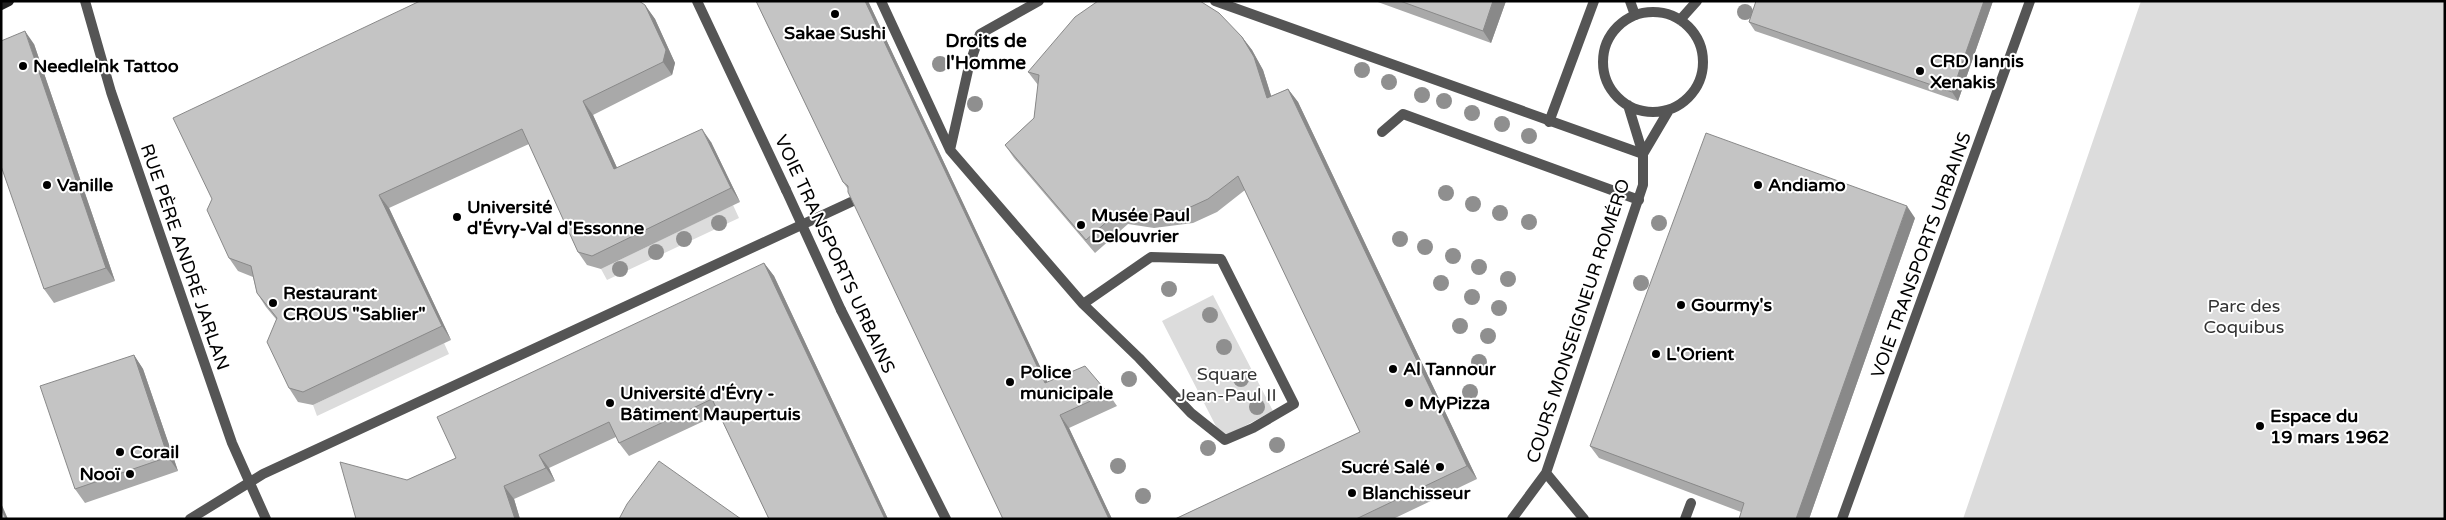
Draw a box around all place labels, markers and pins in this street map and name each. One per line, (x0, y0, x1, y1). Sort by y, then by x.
marker: Sakae Sushi (829, 8, 841, 20)
place label: Sakae Sushi (784, 22, 886, 44)
place label: CRD Iannis Xenakis (1930, 50, 2024, 93)
place label: NeedleInk Tattoo (33, 55, 179, 77)
marker: NeedleInk Tattoo (17, 60, 29, 72)
marker: CRD Iannis Xenakis (1914, 65, 1926, 77)
place label: Vanille (57, 174, 113, 196)
place label: Andiamo (1768, 174, 1846, 196)
marker: Vanille (41, 179, 53, 191)
marker: Andiamo (1752, 179, 1764, 191)
place label: Université d'Évry-Val d'Essonne (467, 196, 644, 239)
place label: Musée Paul Delouvrier (1091, 204, 1190, 247)
marker: Université d'Évry-Val d'Essonne (451, 211, 463, 223)
marker: Musée Paul Delouvrier (1075, 219, 1087, 231)
place label: Restaurant CROUS "Sablier" (283, 282, 426, 325)
place label: Gourmy's (1691, 294, 1772, 316)
marker: Restaurant CROUS "Sablier" (267, 297, 279, 309)
marker: Gourmy's (1675, 299, 1687, 311)
place label: L'Orient (1666, 343, 1734, 365)
marker: L'Orient (1650, 348, 1662, 360)
place label: Al Tannour (1403, 358, 1497, 380)
place label: Police municipale (1020, 361, 1113, 404)
marker: Al Tannour (1387, 363, 1399, 375)
marker: Police municipale (1004, 376, 1016, 388)
place label: Université d'Évry - Bâtiment Maupertuis (620, 382, 801, 425)
place label: MyPizza (1419, 392, 1490, 414)
marker: Université d'Évry - Bâtiment Maupertuis (604, 397, 616, 409)
marker: MyPizza (1403, 397, 1415, 409)
place label: Espace du 19 mars 1962 (2270, 405, 2389, 448)
marker: Espace du 19 mars 1962 (2254, 420, 2266, 432)
place label: Corail (130, 441, 179, 463)
marker: Corail (114, 446, 126, 458)
place label: Sucré Salé (1341, 456, 1430, 478)
marker: Sucré Salé (1434, 461, 1446, 473)
place label: Nooï (79, 463, 122, 485)
marker: Nooï (124, 468, 136, 480)
place label: Blanchisseur (1362, 482, 1471, 504)
marker: Blanchisseur (1346, 487, 1358, 499)

